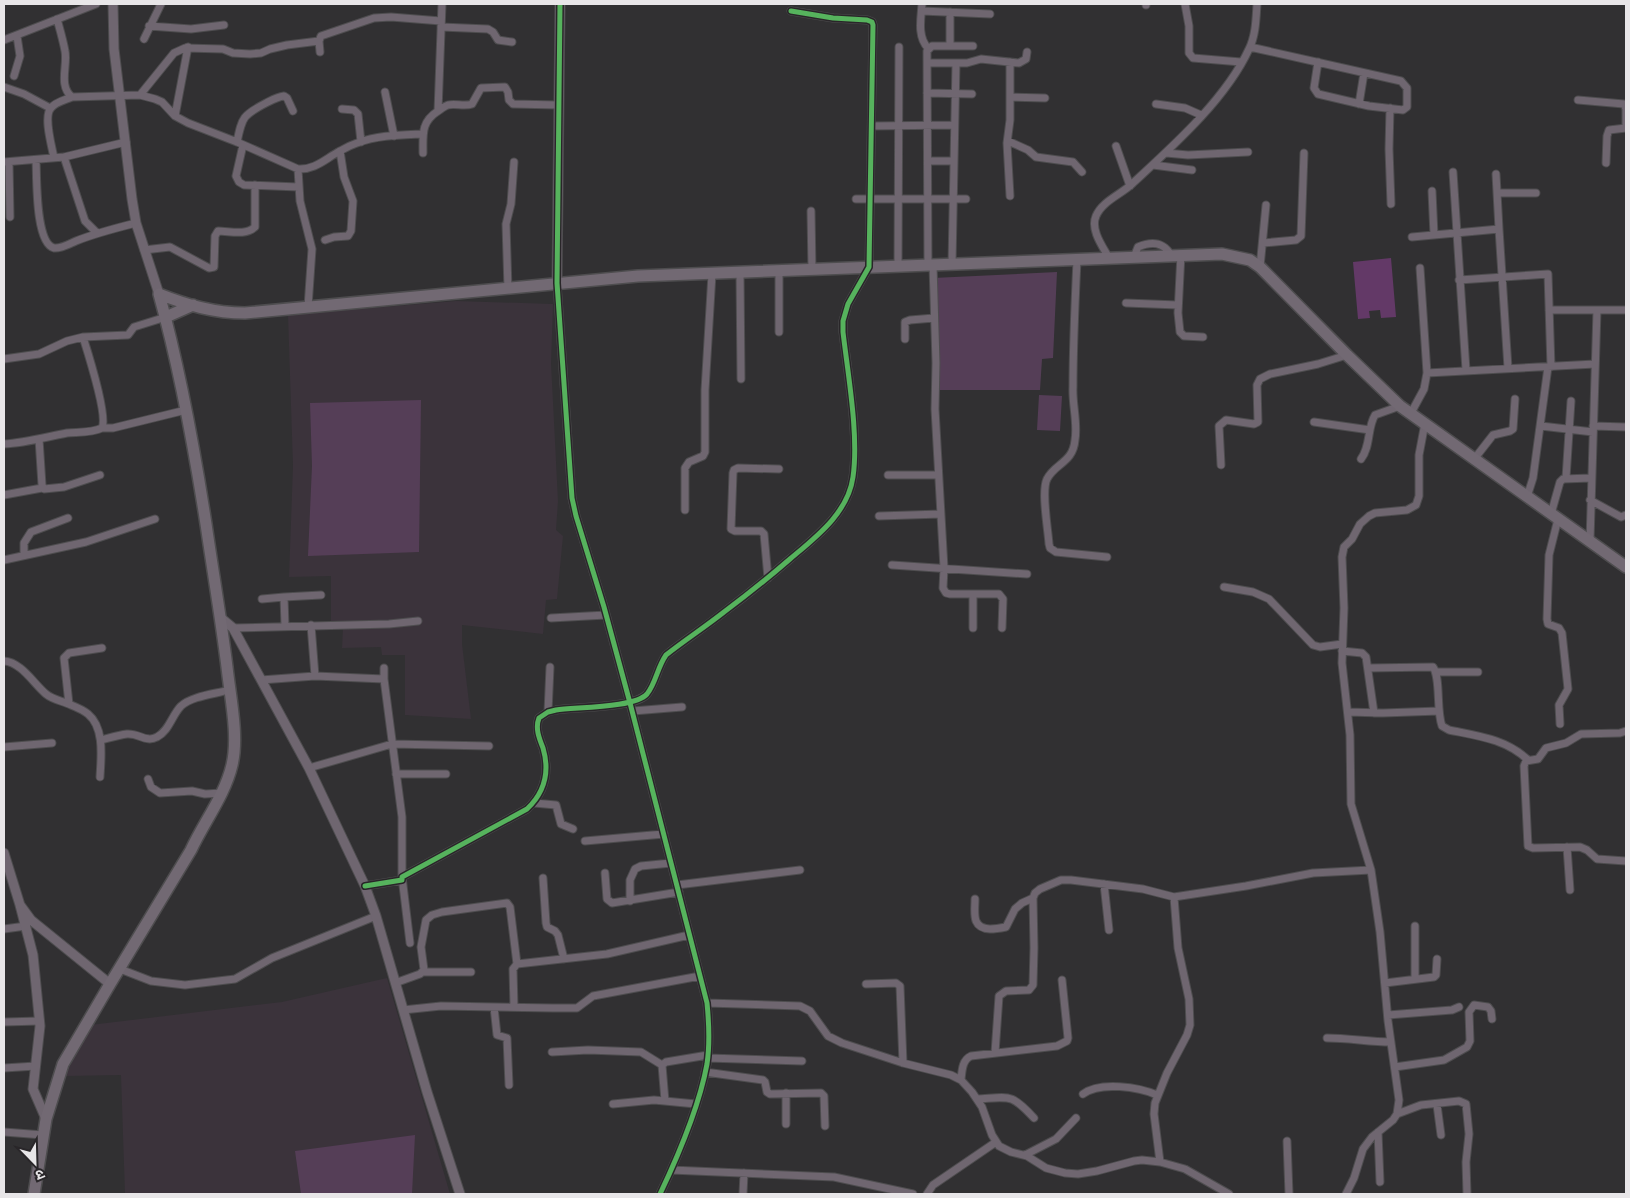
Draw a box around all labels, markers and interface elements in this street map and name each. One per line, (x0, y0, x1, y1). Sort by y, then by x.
north arrow (10, 1138, 60, 1188)
text: उ (32, 1165, 47, 1185)

